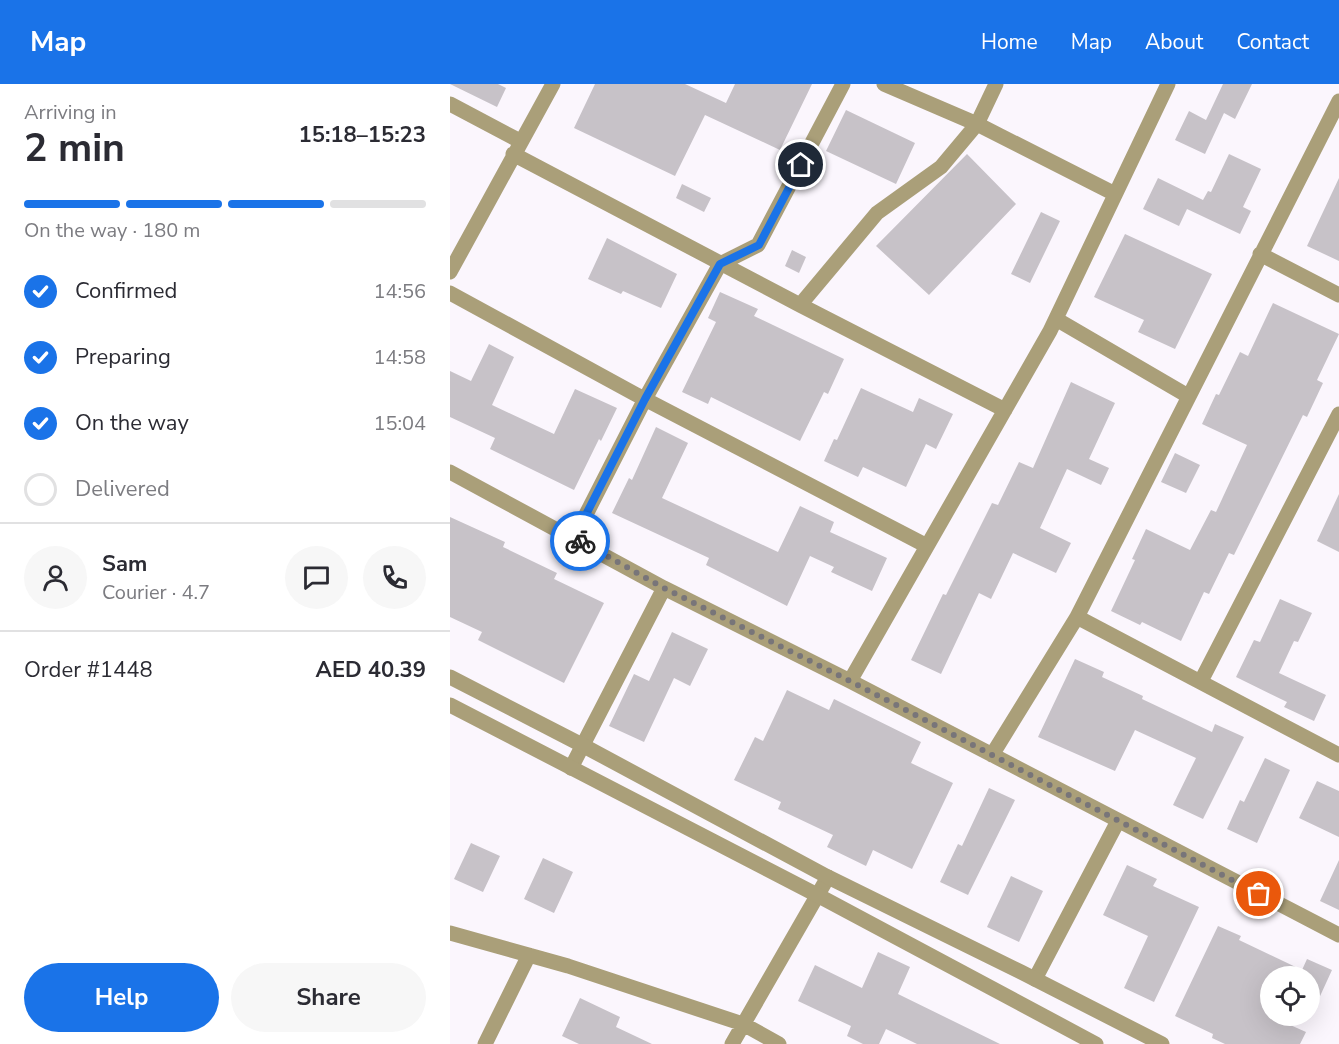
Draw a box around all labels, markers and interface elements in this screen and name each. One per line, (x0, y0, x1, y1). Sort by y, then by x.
text: Map (30, 23, 86, 61)
text: Home (981, 28, 1038, 56)
text: Map (1071, 28, 1112, 56)
text: About (1145, 28, 1203, 56)
text: Contact (1236, 28, 1309, 56)
text: Arriving in (24, 99, 117, 126)
text: 15:18–15:23 (298, 120, 426, 150)
text: 2 min (24, 122, 125, 175)
pin (775, 139, 826, 190)
icon: home (784, 148, 817, 181)
text: On the way · 180 m (24, 217, 200, 244)
icon: check (24, 275, 57, 308)
text: Confirmed (75, 276, 177, 306)
text: 14:56 (373, 278, 426, 305)
icon: check (24, 341, 57, 374)
text: Preparing (75, 342, 171, 372)
text: 14:58 (373, 344, 426, 371)
icon: check (24, 407, 57, 440)
text: On the way (75, 408, 189, 438)
text: 15:04 (373, 410, 426, 437)
text: Delivered (75, 474, 170, 504)
courier (550, 511, 610, 571)
icon: bike (564, 525, 597, 558)
button: person (24, 546, 87, 609)
button: chat (285, 546, 348, 609)
button: phone (363, 546, 426, 609)
text: Sam (102, 549, 147, 579)
text: Courier · 4.7 (102, 579, 210, 606)
text: Order #1448 (24, 655, 153, 685)
text: AED 40.39 (316, 655, 426, 685)
pin (1233, 868, 1284, 919)
icon: bag (1242, 877, 1275, 910)
button: Help (24, 963, 219, 1032)
button: Share (231, 963, 426, 1032)
map controls (1260, 966, 1320, 1026)
button: locate (1260, 966, 1320, 1026)

